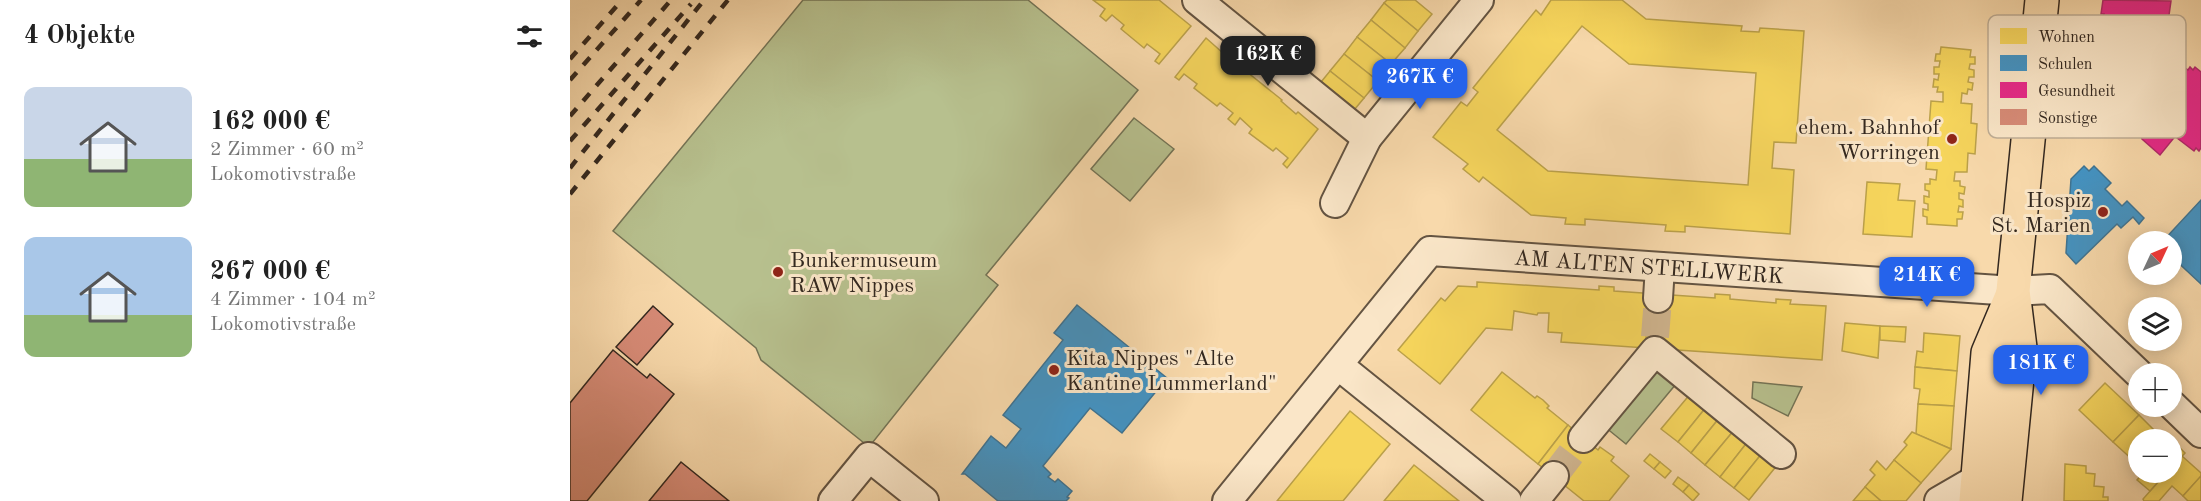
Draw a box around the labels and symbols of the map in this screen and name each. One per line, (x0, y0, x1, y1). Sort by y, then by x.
legend (1988, 15, 2186, 138)
text: Wohnen (2038, 30, 2095, 46)
pin: 162K € (1219, 36, 1317, 87)
text: Schulen (2038, 57, 2093, 73)
pin: 267K € (1371, 59, 1469, 110)
text: Gesundheit (2038, 84, 2116, 100)
text: Sonstige (2038, 111, 2097, 127)
place label: ehem. Bahnhof Worringen (1798, 117, 1941, 164)
marker: ehem. Bahnhof Worringen (1945, 132, 1959, 146)
place label: Hospiz St. Marien (1991, 190, 2091, 237)
marker: Hospiz St. Marien (2096, 205, 2110, 219)
north arrow (2128, 231, 2182, 285)
street label: AM ALTEN STELLWERK (1513, 248, 1785, 288)
place label: Bunkermuseum RAW Nippes (790, 250, 938, 297)
pin: 214K € (1878, 257, 1976, 308)
marker: Bunkermuseum RAW Nippes (771, 265, 785, 279)
pin: 181K € (1992, 345, 2090, 396)
place label: Kita Nippes "Alte Kantine Lummerland" (1066, 348, 1277, 395)
marker: Kita Nippes "Alte Kantine Lummerland" (1047, 363, 1061, 377)

